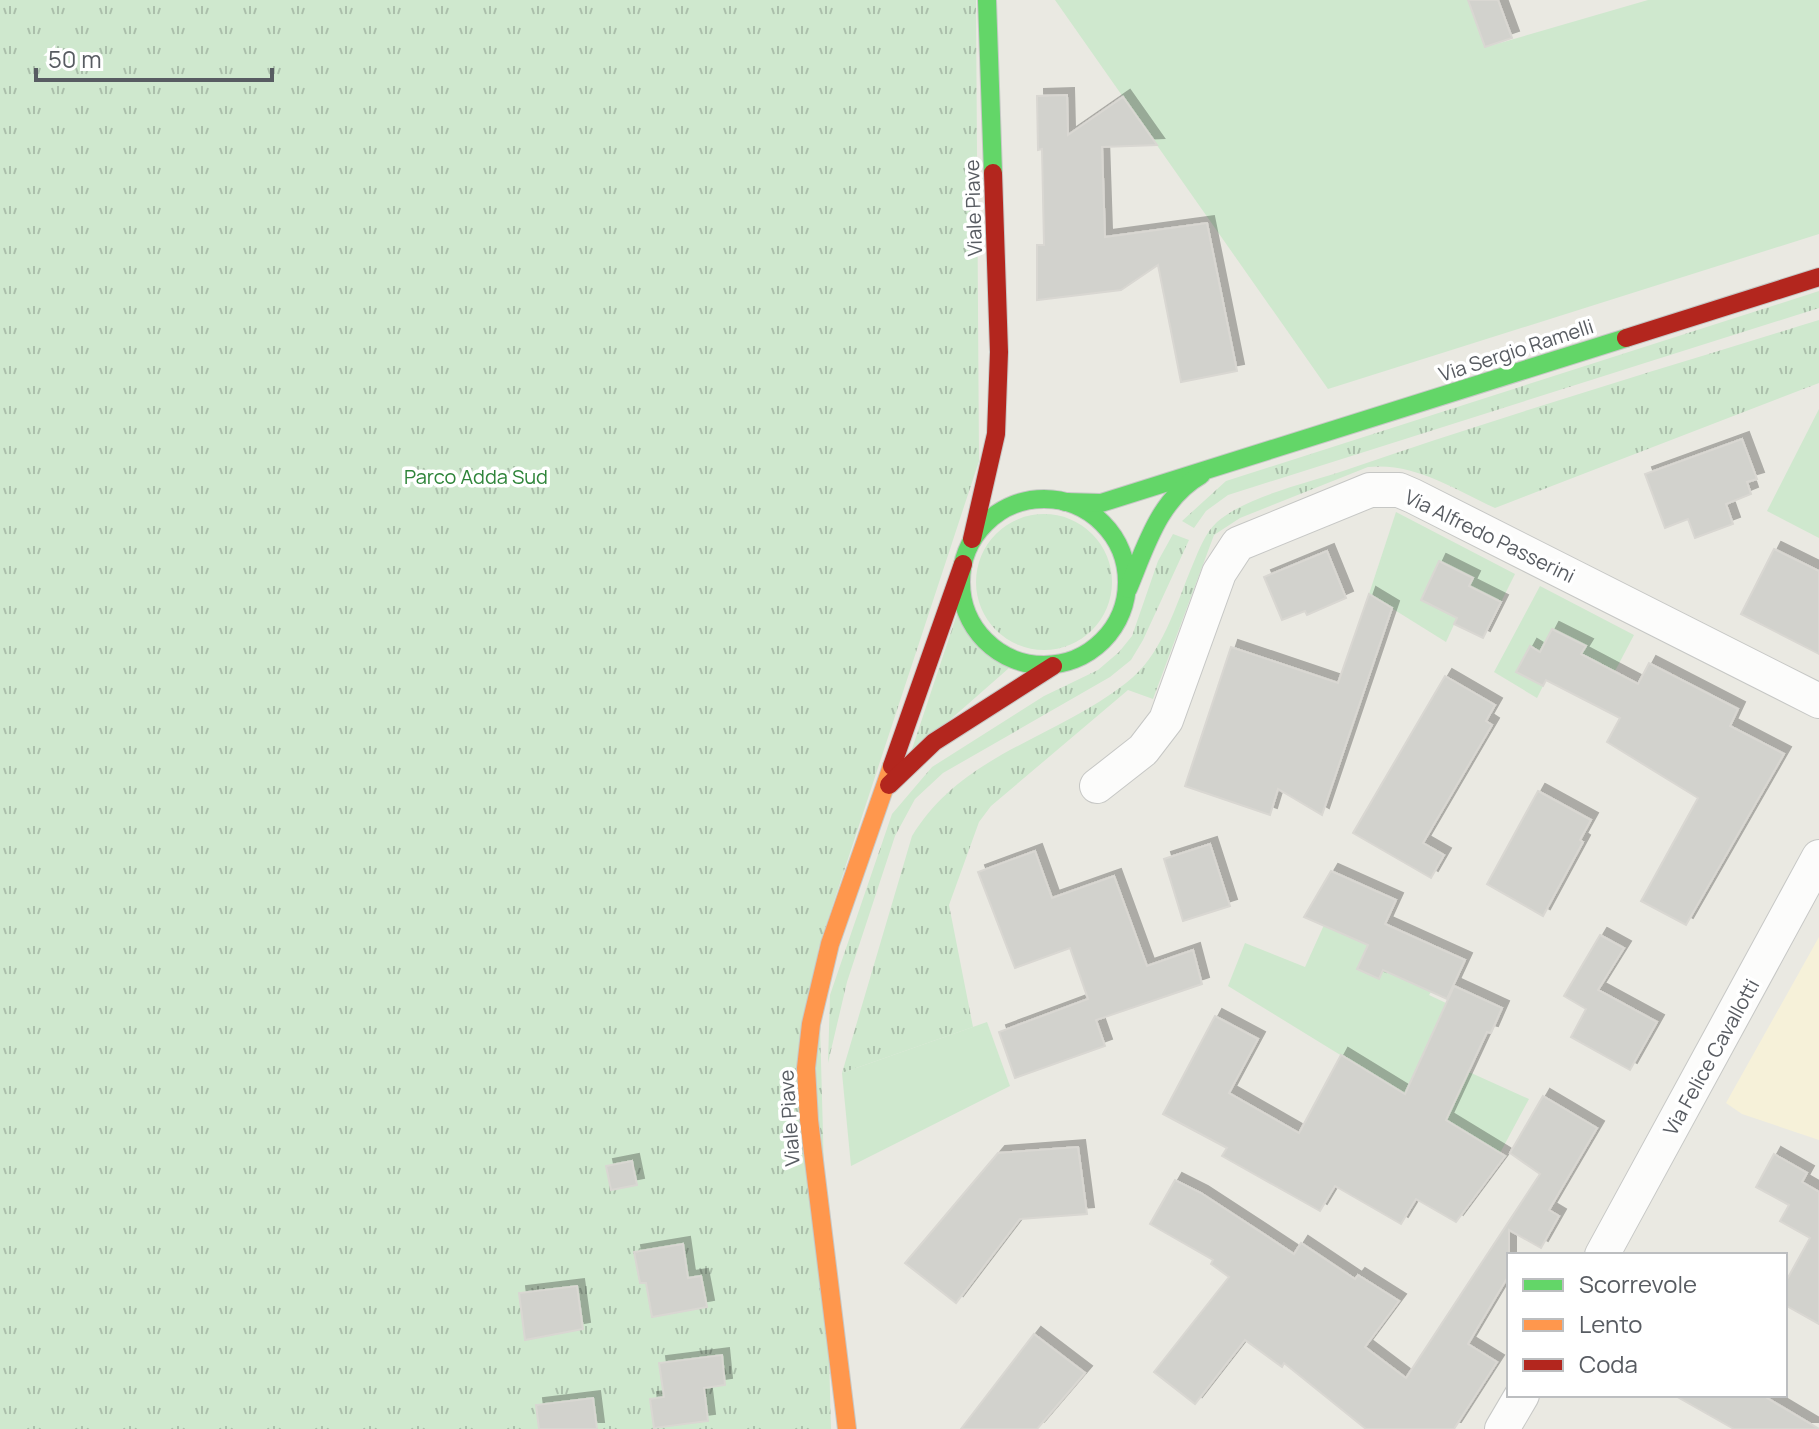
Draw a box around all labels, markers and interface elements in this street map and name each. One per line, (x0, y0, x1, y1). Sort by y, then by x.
scale bar (36, 32, 272, 82)
text: 50 m (48, 42, 102, 75)
street label: Viale Piave (958, 159, 988, 257)
street label: Via Sergio Ramelli (1435, 312, 1597, 388)
park label: Parco Adda Sud (404, 463, 548, 490)
street label: Via Alfredo Passerini (1400, 483, 1580, 589)
street label: Via Felice Cavallotti (1657, 974, 1765, 1140)
street label: Viale Piave (772, 1069, 806, 1167)
legend (1507, 1253, 1787, 1397)
text: Scorrevole (1579, 1267, 1697, 1300)
text: Lento (1579, 1307, 1643, 1340)
text: Coda (1579, 1347, 1638, 1380)

